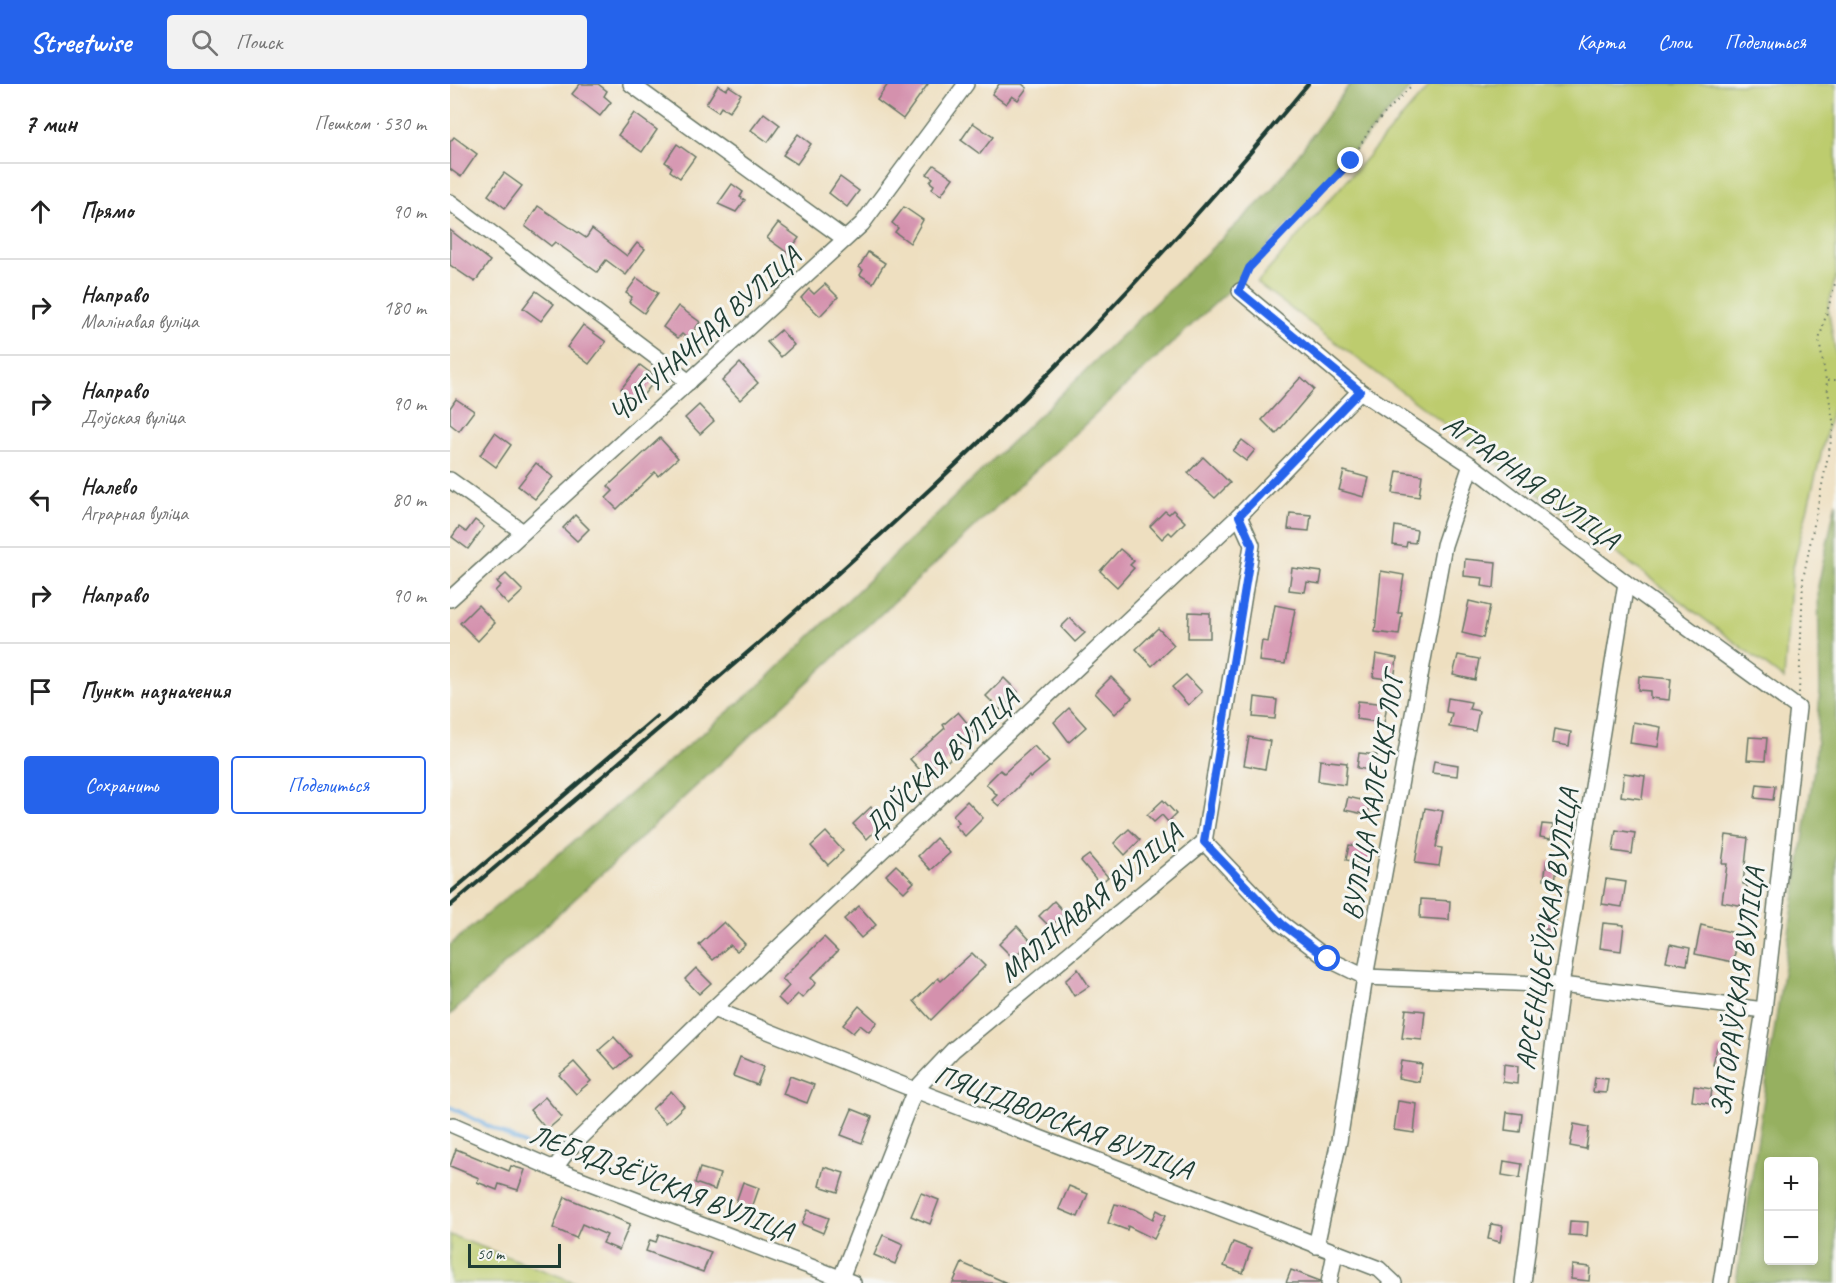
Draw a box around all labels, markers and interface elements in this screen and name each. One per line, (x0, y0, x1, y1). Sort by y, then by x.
search box (167, 15, 587, 69)
text: Streetwise (30, 25, 131, 60)
icon: search (188, 26, 221, 59)
text: Поиск (236, 28, 282, 56)
text: Карта (1577, 29, 1625, 55)
text: Слои (1658, 29, 1692, 55)
text: Поделиться (1725, 29, 1806, 55)
text: 7 мин (24, 107, 77, 140)
text: Пешком · 530 m (314, 111, 426, 136)
route end (1337, 147, 1363, 173)
icon: ahead (24, 195, 57, 228)
text: Прямо (81, 197, 133, 225)
text: 90 m (392, 199, 426, 224)
street label: ЧЫГУНАЧНАЯ ВУЛІЦА (601, 238, 809, 430)
text: Направо (81, 281, 148, 309)
icon: right (24, 291, 57, 324)
text: 180 m (383, 295, 426, 320)
text: Малінавая вуліца (81, 309, 199, 334)
text: Направо (81, 377, 148, 405)
icon: right (24, 387, 57, 420)
text: 90 m (392, 391, 426, 416)
text: Доўская вуліца (81, 405, 185, 430)
street label: АГРАРНАЯ ВУЛІЦА (1437, 406, 1628, 558)
text: Налево (81, 473, 137, 501)
icon: left (24, 483, 57, 516)
text: 80 m (392, 487, 426, 512)
text: Аграрная вуліца (81, 501, 188, 526)
icon: right (24, 579, 57, 612)
text: Направо (81, 581, 148, 609)
text: 90 m (392, 583, 426, 608)
street label: ВУЛІЦА ХАЛЕЦКІ ЛОГ (1333, 664, 1412, 923)
icon: arrive (24, 675, 57, 708)
text: Пункт назначения (81, 677, 230, 705)
street label: ДОЎСКАЯ ВУЛІЦА (855, 680, 1027, 843)
button: Сохранить (24, 756, 219, 814)
button: Поделиться (231, 756, 426, 814)
street label: АРСЕНЦЬЕЎСКАЯ ВУЛІЦА (1507, 784, 1586, 1072)
street label: МАЛІНАВАЯ ВУЛІЦА (991, 814, 1191, 989)
street label: ЗАГОРАЎСКАЯ ВУЛІЦА (1703, 864, 1773, 1118)
route start (1314, 945, 1340, 971)
street label: ПЯЦІДВОРСКАЯ ВУЛІЦА (930, 1056, 1200, 1188)
street label: ЛЕБЯДЗЁЎСКАЯ ВУЛІЦА (525, 1116, 800, 1250)
map controls (1764, 1157, 1818, 1265)
button: + (1764, 1157, 1818, 1211)
button: − (1764, 1211, 1818, 1265)
scale bar (468, 1241, 561, 1268)
text: 50 m (477, 1244, 504, 1264)

